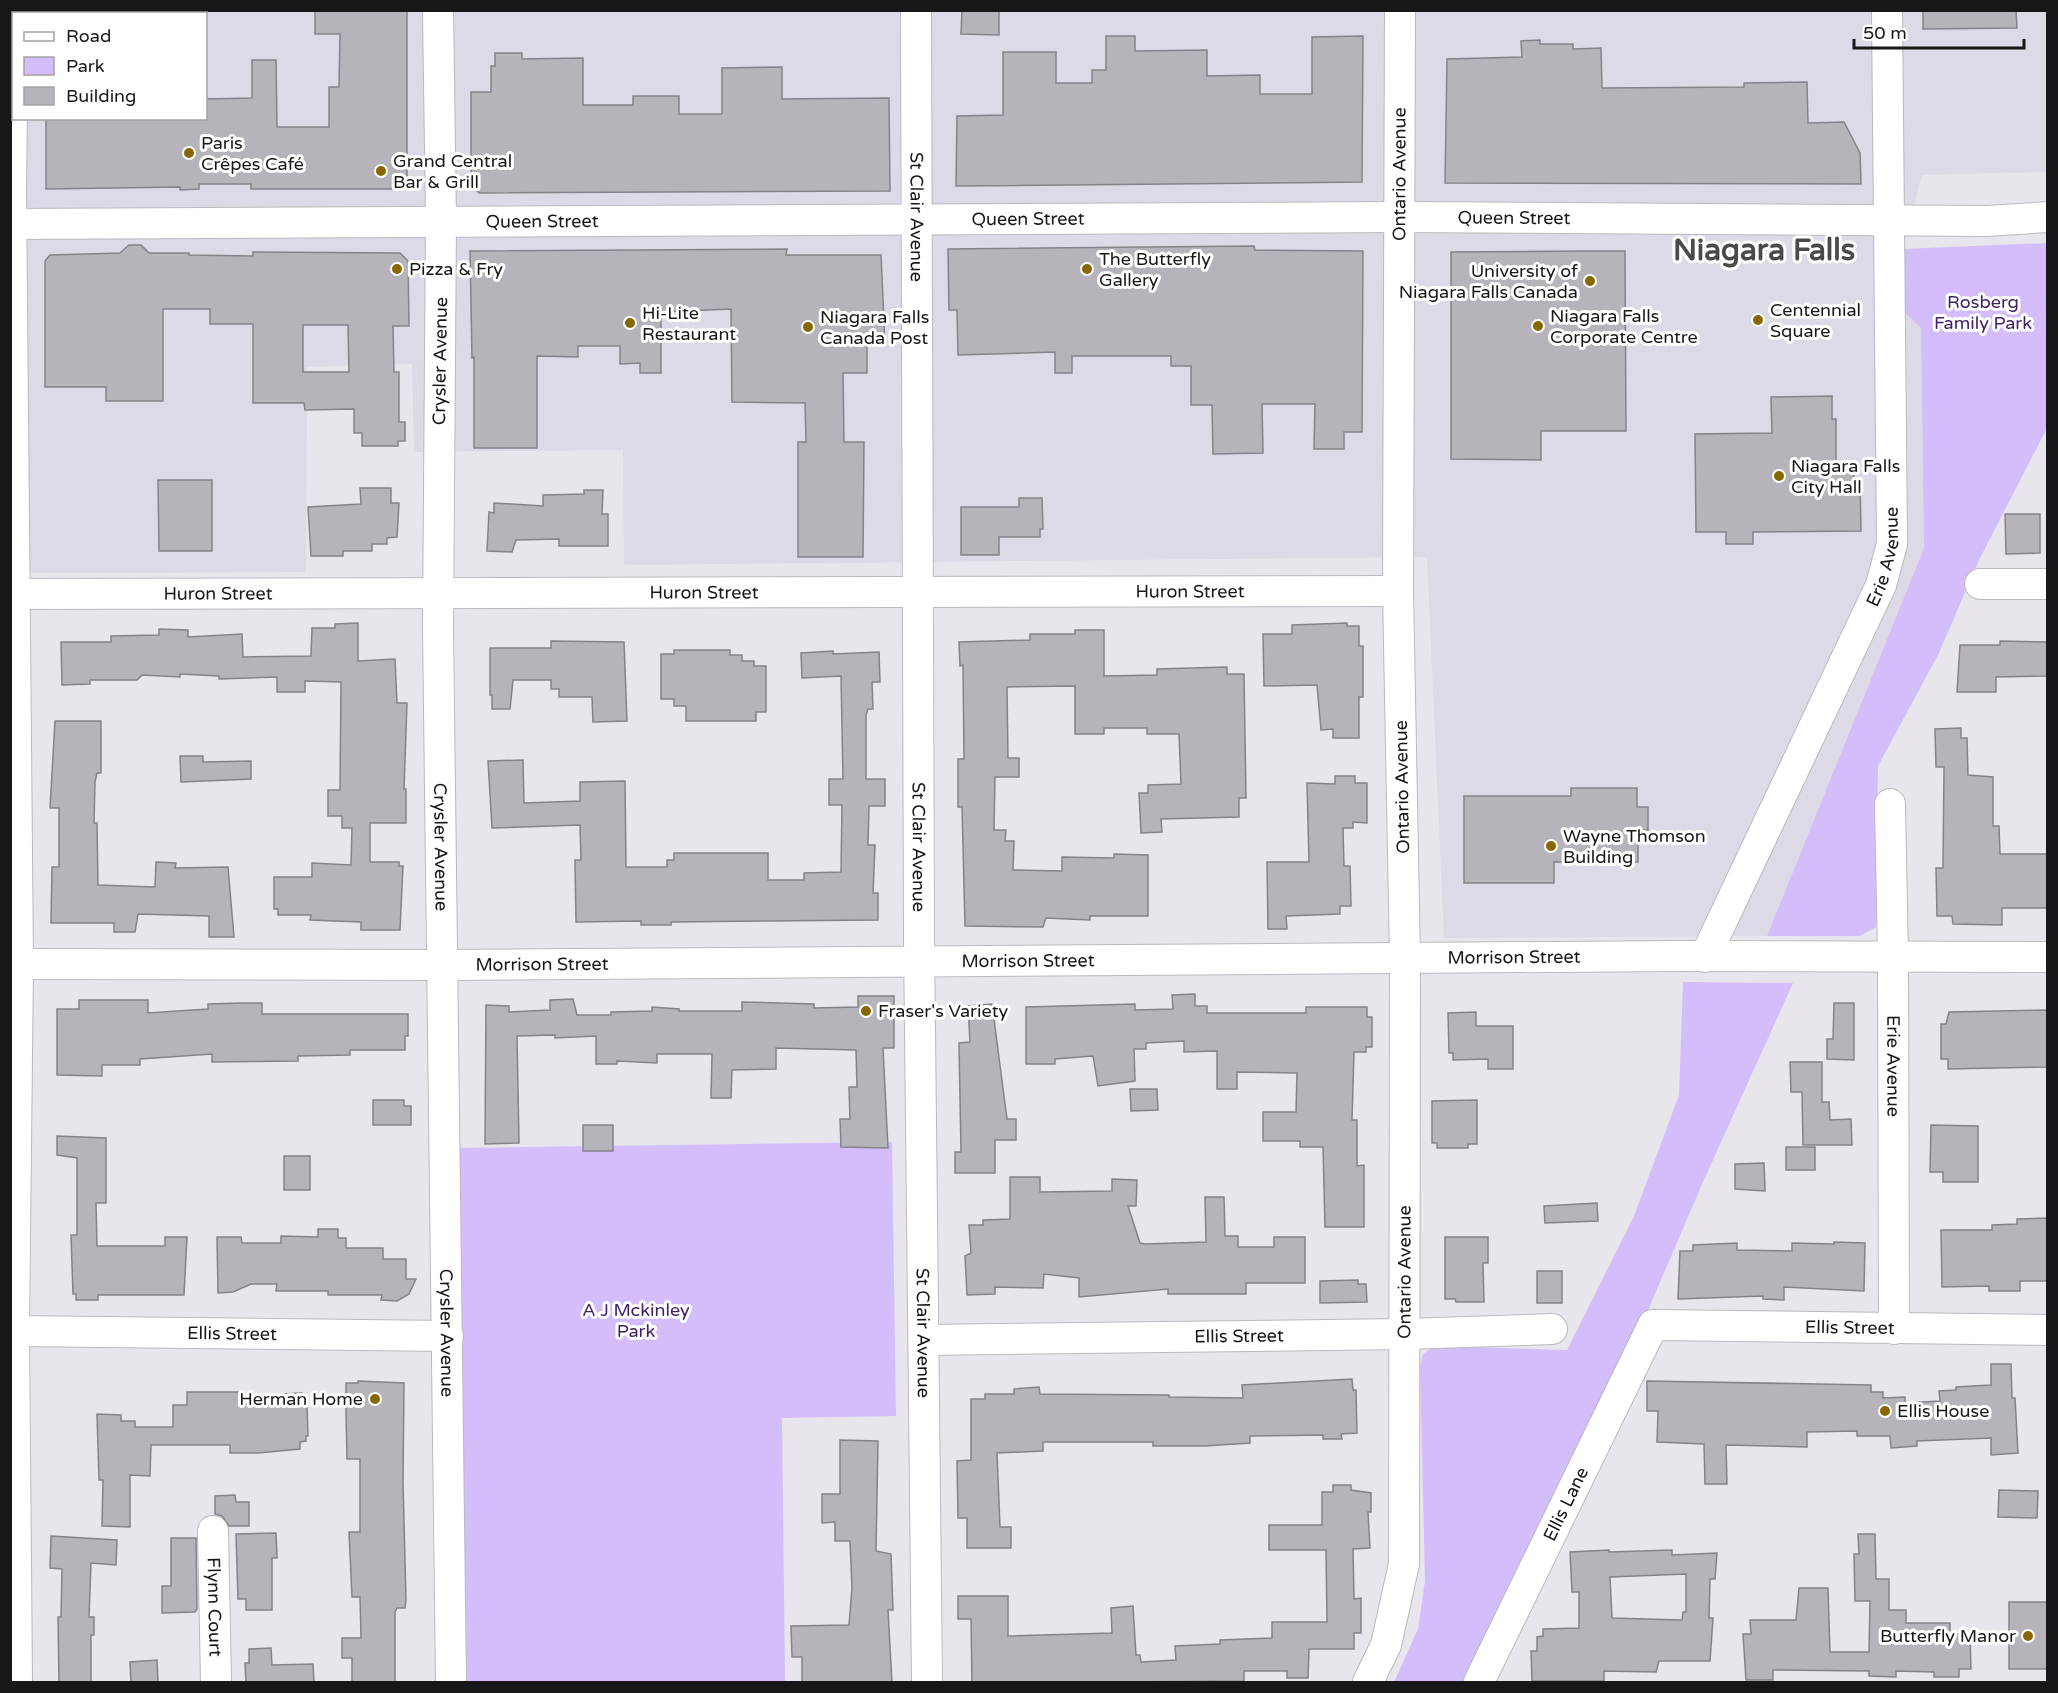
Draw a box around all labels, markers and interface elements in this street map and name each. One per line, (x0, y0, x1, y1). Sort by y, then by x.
legend (12, 12, 207, 120)
scale bar (1854, 12, 2024, 50)
text: 50 m (1863, 22, 1907, 44)
text: Road (66, 25, 111, 47)
text: Park (66, 55, 105, 77)
text: Building (66, 85, 136, 107)
street label: Ontario Avenue (1388, 107, 1411, 241)
place label: Paris Crêpes Café (201, 132, 304, 175)
marker: Paris Crêpes Café (182, 146, 196, 160)
place label: Grand Central Bar & Grill (393, 150, 512, 193)
street label: St Clair Avenue (905, 152, 928, 282)
marker: Grand Central Bar & Grill (374, 164, 388, 178)
street label: Queen Street (1457, 206, 1571, 229)
street label: Queen Street (971, 208, 1085, 230)
street label: Queen Street (485, 210, 599, 233)
district label: Niagara Falls (1673, 232, 1855, 269)
place label: The Butterfly Gallery (1099, 248, 1211, 291)
place label: Pizza & Fry (409, 258, 503, 280)
place label: University of Niagara Falls Canada (1399, 260, 1578, 303)
marker: Pizza & Fry (390, 262, 404, 276)
marker: The Butterfly Gallery (1080, 262, 1094, 276)
marker: University of Niagara Falls Canada (1583, 274, 1597, 288)
park label: Rosberg Family Park (1934, 291, 2032, 334)
street label: Crysler Avenue (428, 297, 452, 425)
place label: Centennial Square (1770, 299, 1861, 342)
place label: Hi-Lite Restaurant (642, 302, 736, 345)
place label: Niagara Falls Corporate Centre (1550, 305, 1698, 348)
place label: Niagara Falls Canada Post (820, 306, 929, 349)
marker: Centennial Square (1751, 313, 1765, 327)
marker: Hi-Lite Restaurant (623, 316, 637, 330)
marker: Niagara Falls Corporate Centre (1531, 319, 1545, 333)
marker: Niagara Falls Canada Post (801, 320, 815, 334)
place label: Niagara Falls City Hall (1791, 455, 1900, 498)
marker: Niagara Falls City Hall (1772, 469, 1786, 483)
street label: Erie Avenue (1861, 507, 1904, 610)
street label: Huron Street (1135, 580, 1245, 603)
street label: Huron Street (649, 581, 759, 604)
street label: Huron Street (163, 582, 273, 605)
street label: Ontario Avenue (1390, 720, 1414, 854)
street label: St Clair Avenue (907, 782, 930, 912)
street label: Crysler Avenue (429, 783, 453, 911)
place label: Wayne Thomson Building (1563, 825, 1706, 868)
marker: Wayne Thomson Building (1544, 839, 1558, 853)
street label: Morrison Street (1447, 946, 1581, 969)
street label: Morrison Street (961, 949, 1095, 972)
street label: Morrison Street (475, 953, 609, 976)
place label: Fraser's Variety (878, 1000, 1008, 1022)
marker: Fraser's Variety (859, 1004, 873, 1018)
street label: Erie Avenue (1882, 1015, 1904, 1117)
street label: Ontario Avenue (1393, 1205, 1416, 1339)
street label: St Clair Avenue (912, 1268, 935, 1398)
street label: Crysler Avenue (435, 1269, 458, 1397)
park label: A J Mckinley Park (582, 1299, 690, 1342)
street label: Ellis Street (1805, 1316, 1895, 1339)
street label: Ellis Street (187, 1322, 277, 1345)
street label: Ellis Street (1194, 1325, 1284, 1348)
place label: Herman Home (239, 1388, 363, 1410)
marker: Herman Home (368, 1392, 382, 1406)
place label: Ellis House (1897, 1400, 1989, 1422)
marker: Ellis House (1878, 1404, 1892, 1418)
street label: Ellis Lane (1538, 1463, 1593, 1545)
street label: Flynn Court (203, 1557, 226, 1657)
place label: Butterfly Manor (1880, 1625, 2016, 1647)
marker: Butterfly Manor (2021, 1629, 2035, 1643)

